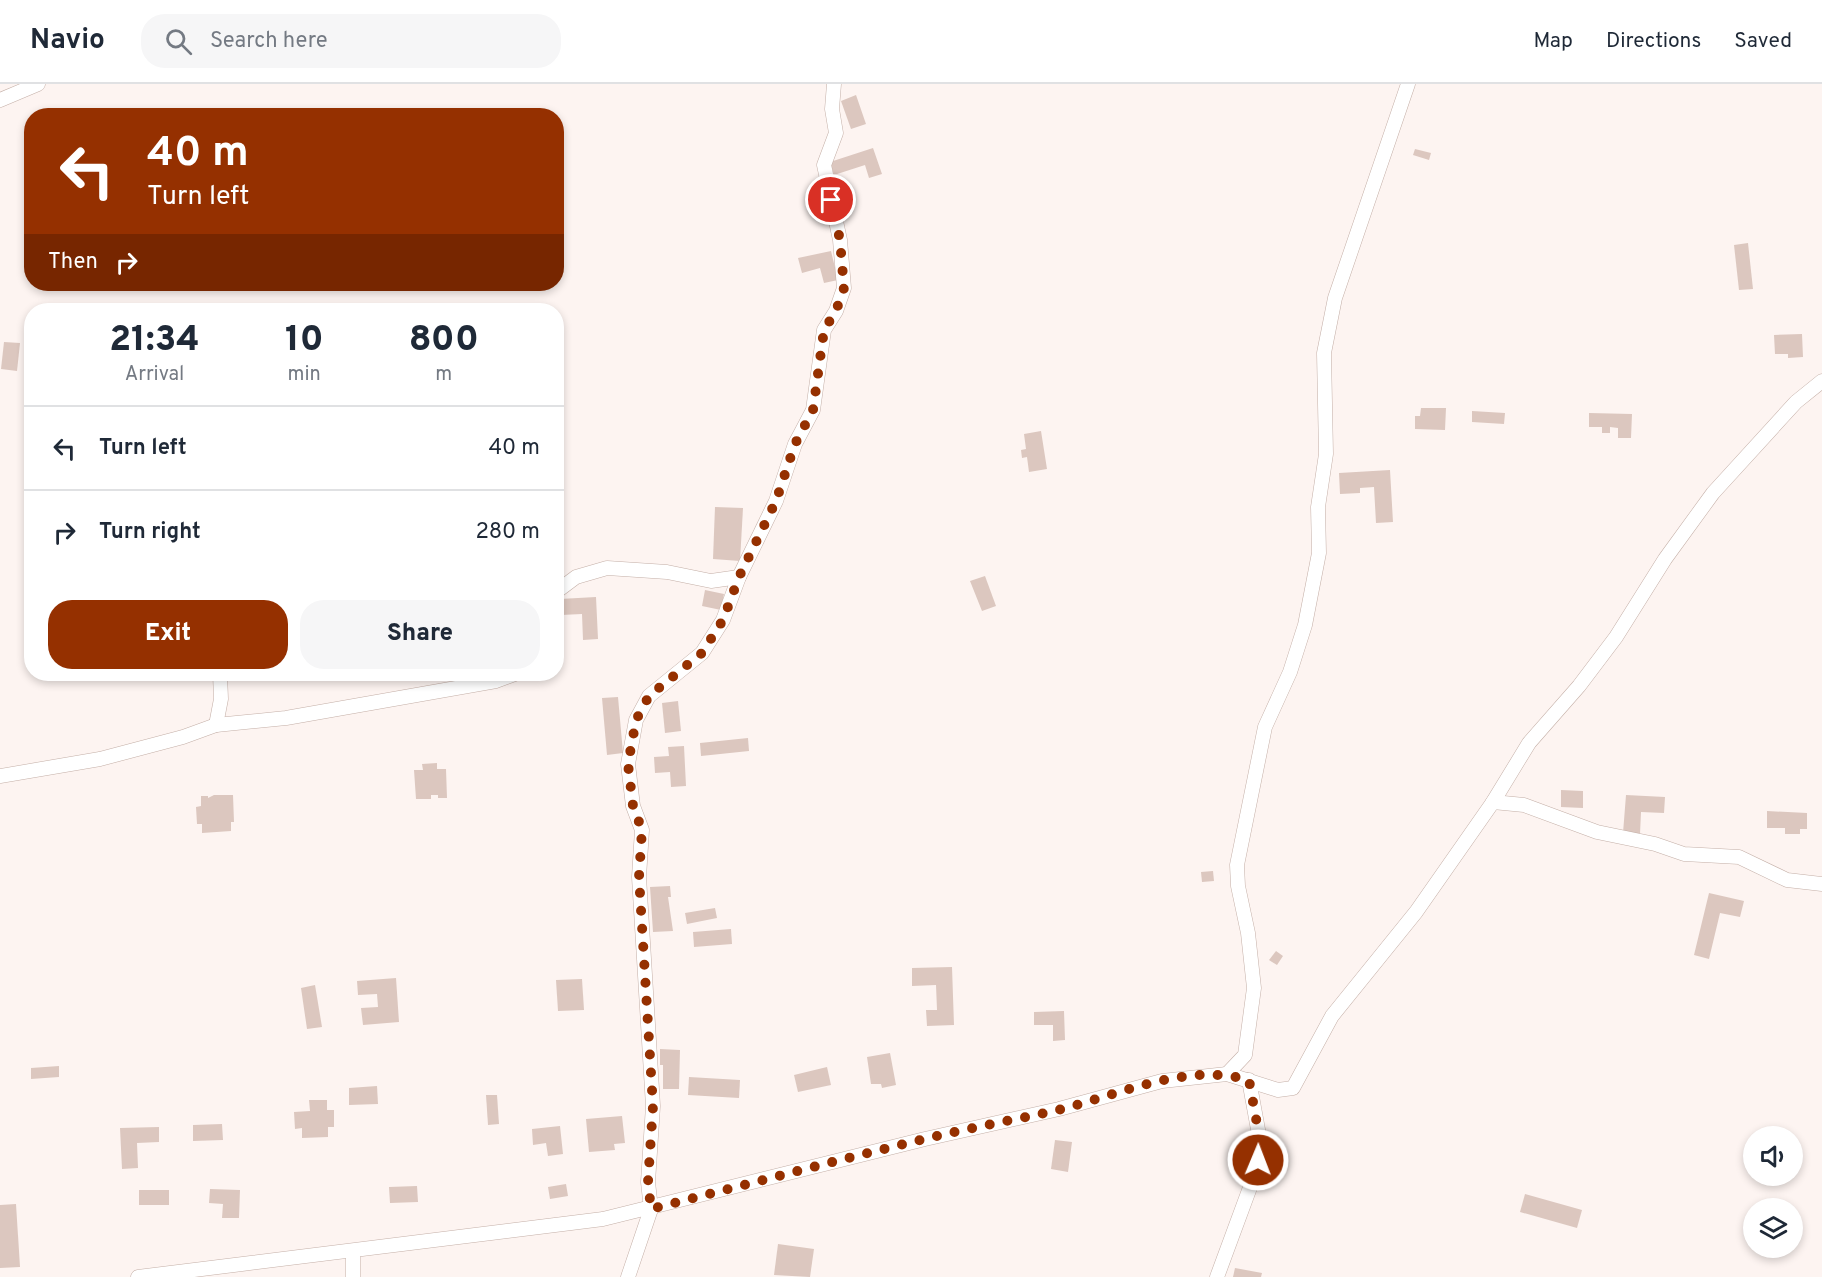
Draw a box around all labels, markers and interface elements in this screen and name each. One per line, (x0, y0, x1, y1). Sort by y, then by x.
search box (141, 14, 561, 68)
text: Navio (30, 23, 105, 59)
icon: search (162, 25, 195, 58)
text: Search here (210, 28, 327, 55)
text: Map (1533, 28, 1573, 55)
text: Directions (1606, 28, 1701, 55)
text: Saved (1734, 28, 1792, 55)
text: 40 m (147, 128, 249, 181)
icon: left (48, 132, 126, 210)
pin (805, 174, 856, 225)
text: Turn left (147, 180, 249, 214)
icon: arrive (814, 183, 847, 216)
icon: right (110, 246, 143, 279)
text: Then (48, 249, 98, 276)
text: 21:34 (109, 318, 200, 364)
text: 10 (285, 318, 324, 364)
text: 800 (409, 318, 479, 364)
text: Arrival (125, 362, 184, 388)
text: min (288, 362, 321, 388)
text: m (435, 362, 452, 388)
icon: left (48, 432, 81, 465)
text: Turn left (99, 435, 187, 462)
text: 40 m (488, 435, 540, 462)
icon: right (48, 516, 81, 549)
text: Turn right (99, 519, 201, 546)
text: 280 m (475, 519, 540, 546)
button: Exit (48, 600, 288, 669)
button: Share (300, 600, 540, 669)
map controls (1743, 1126, 1803, 1258)
button: sound (1743, 1126, 1803, 1186)
position arrow (1226, 1128, 1290, 1192)
button: layers (1743, 1198, 1803, 1258)

